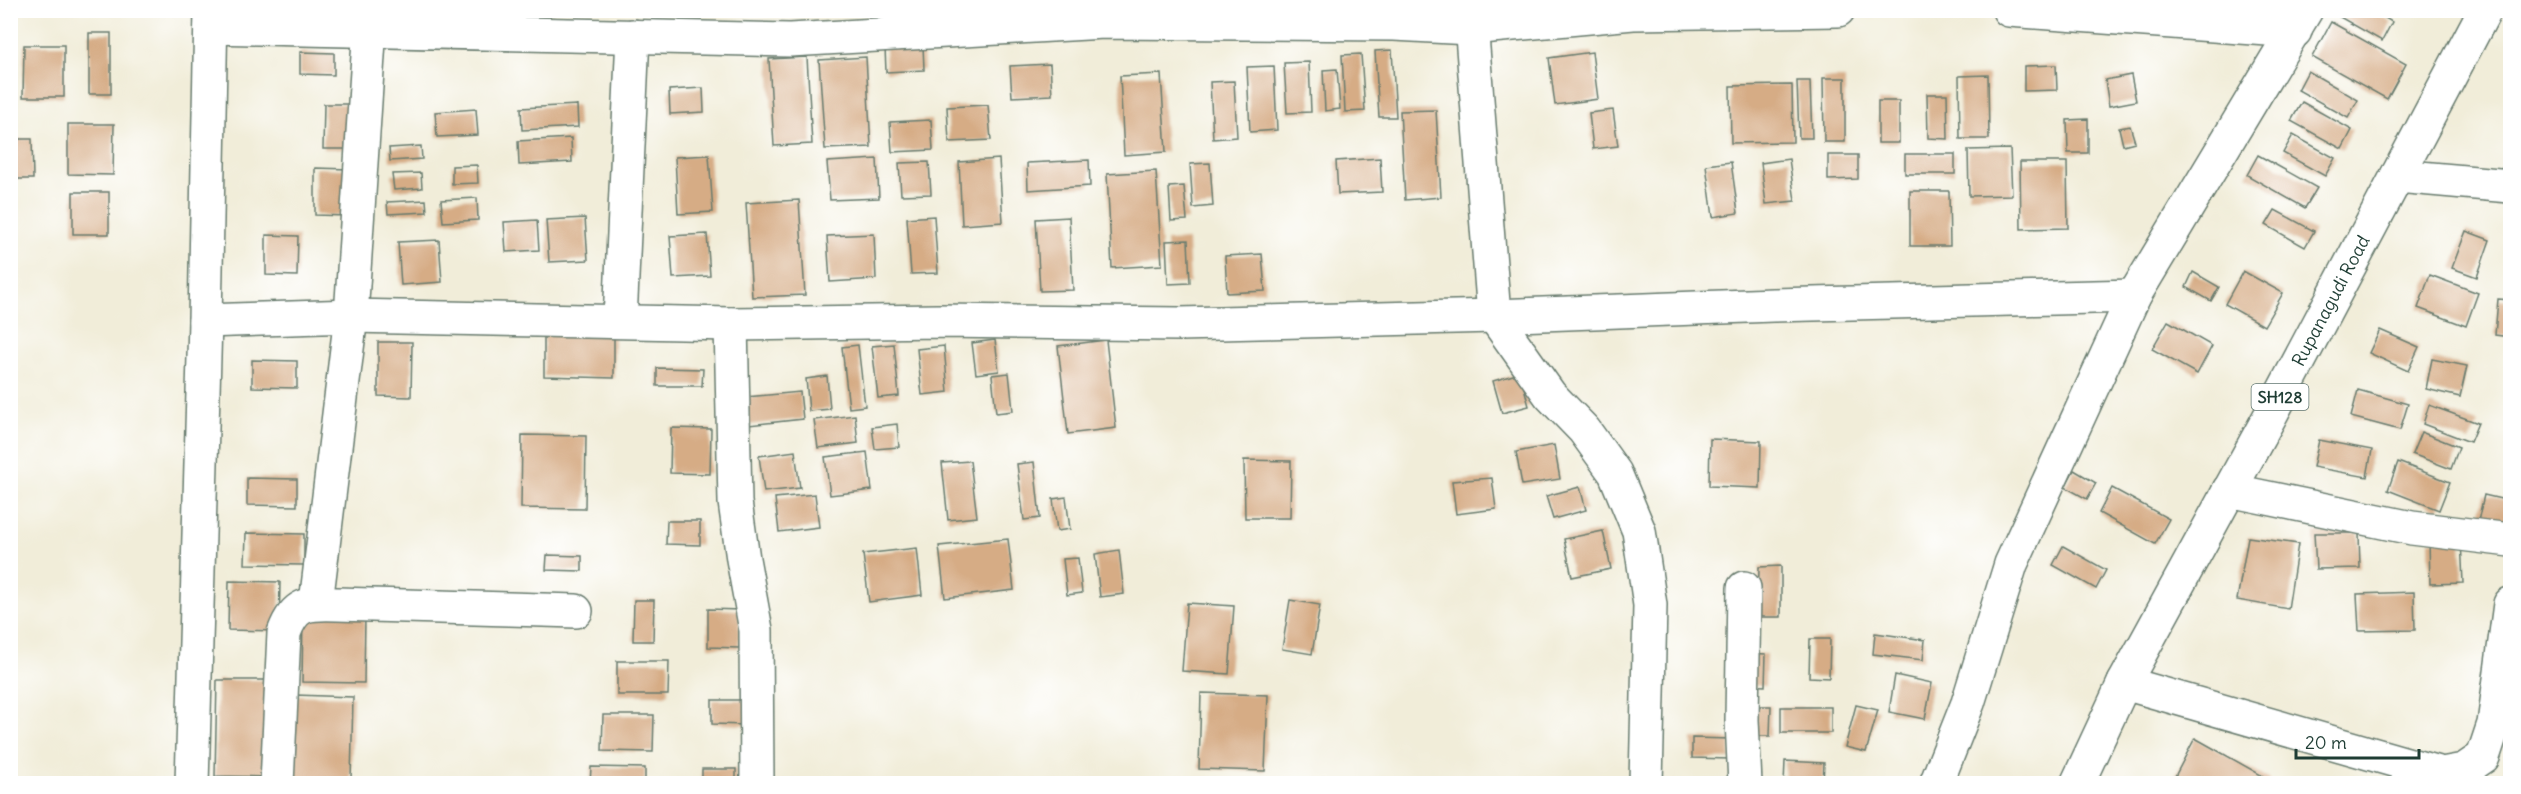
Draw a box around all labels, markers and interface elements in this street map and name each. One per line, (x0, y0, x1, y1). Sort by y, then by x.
street label: Rupanagudi Road (2287, 231, 2375, 370)
road number: SH128 (2252, 384, 2308, 410)
scale bar (2296, 722, 2419, 760)
text: 20 m (2305, 731, 2347, 754)

